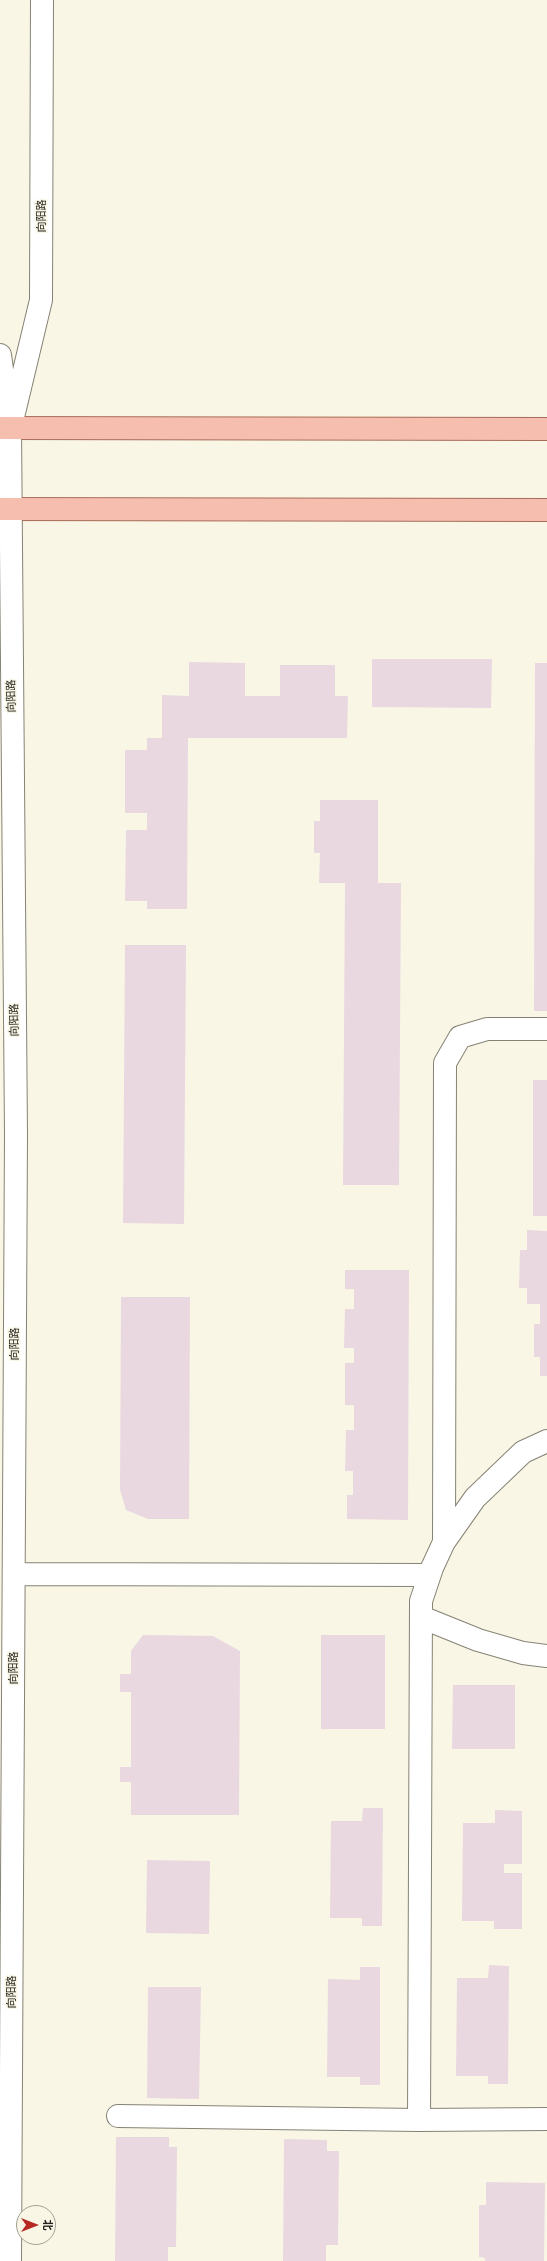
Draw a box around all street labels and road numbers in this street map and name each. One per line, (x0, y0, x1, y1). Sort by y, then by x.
street label: 向阳路 (35, 200, 49, 232)
street label: 向阳路 (5, 679, 19, 713)
street label: 向阳路 (8, 1003, 22, 1037)
street label: 向阳路 (8, 1328, 22, 1360)
street label: 向阳路 (7, 1652, 21, 1684)
street label: 向阳路 (5, 1976, 19, 2008)

